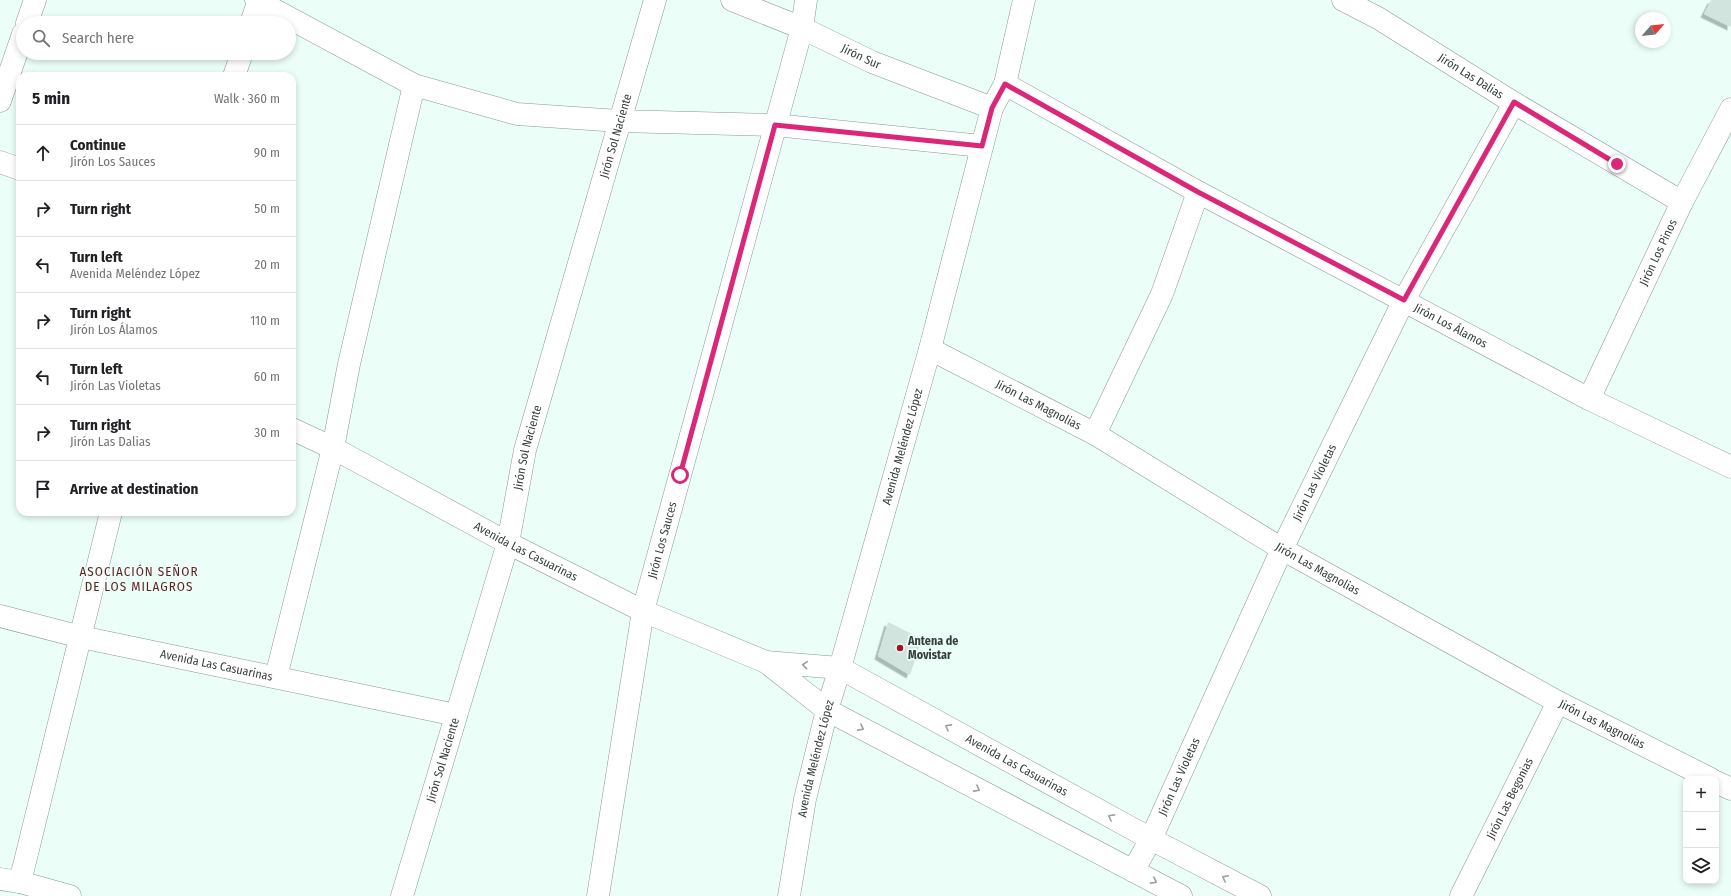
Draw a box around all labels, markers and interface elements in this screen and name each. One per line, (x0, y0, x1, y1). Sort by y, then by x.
north arrow (1635, 12, 1671, 48)
search box (16, 16, 296, 60)
icon: search (30, 27, 52, 49)
text: Search here (62, 29, 134, 47)
street label: Jirón Sur (839, 41, 883, 72)
street label: Jirón Las Dalias (1436, 50, 1506, 102)
text: 5 min (32, 88, 70, 109)
text: Walk · 360 m (214, 91, 280, 106)
street label: Jirón Sol Naciente (597, 92, 635, 180)
text: Continue (70, 136, 126, 154)
icon: ahead (32, 142, 54, 164)
text: 90 m (254, 145, 280, 160)
text: Jirón Los Sauces (70, 154, 156, 169)
route end (1608, 155, 1626, 173)
icon: right (32, 198, 54, 220)
text: Turn right (70, 200, 131, 218)
text: 50 m (254, 201, 280, 216)
street label: Jirón Los Pinos (1636, 217, 1680, 288)
text: Turn left (70, 248, 123, 266)
icon: left (32, 254, 54, 276)
text: 20 m (254, 257, 280, 272)
text: Avenida Meléndez López (70, 266, 200, 281)
street label: Jirón Los Álamos (1412, 301, 1490, 351)
text: Turn right (70, 304, 131, 322)
icon: right (32, 310, 54, 332)
text: 110 m (250, 313, 280, 328)
text: Jirón Los Álamos (70, 322, 158, 337)
text: Turn left (70, 360, 123, 378)
icon: left (32, 366, 54, 388)
text: 60 m (254, 369, 280, 384)
street label: Jirón Las Magnolias (993, 377, 1084, 433)
text: Jirón Las Violetas (70, 378, 161, 393)
street label: Avenida Meléndez López (879, 387, 926, 506)
street label: Jirón Sol Naciente (511, 403, 545, 491)
text: Turn right (70, 416, 131, 434)
icon: right (32, 422, 54, 444)
text: 30 m (254, 425, 280, 440)
text: Jirón Las Dalias (70, 434, 151, 449)
street label: Jirón Las Violetas (1290, 442, 1339, 523)
route start (671, 466, 689, 484)
icon: arrive (32, 478, 54, 500)
text: Arrive at destination (70, 480, 198, 498)
street label: Jirón Los Sauces (645, 500, 679, 580)
street label: Avenida Las Casuarinas (472, 519, 580, 584)
street label: Jirón Las Magnolias (1273, 540, 1362, 598)
district label: ASOCIACIÓN SEÑOR DE LOS MILAGROS (80, 564, 198, 594)
place label: Antena de Movistar (907, 634, 958, 662)
marker: Antena de Movistar (895, 643, 905, 653)
street label: Avenida Las Casuarinas (159, 647, 274, 684)
one-way arrow (802, 661, 808, 670)
street label: Jirón Las Magnolias (1557, 697, 1647, 752)
street label: Avenida Meléndez López (795, 698, 837, 818)
street label: Jirón Sol Naciente (424, 716, 462, 804)
one-way arrow (857, 724, 865, 731)
one-way arrow (945, 725, 952, 732)
street label: Avenida Las Casuarinas (963, 731, 1070, 799)
street label: Jirón Las Violetas (1155, 736, 1203, 818)
street label: Jirón Las Begonias (1484, 755, 1536, 842)
map controls (1683, 776, 1719, 884)
button: + (1683, 776, 1719, 812)
one-way arrow (972, 784, 980, 791)
button: − (1683, 812, 1719, 848)
one-way arrow (1107, 814, 1115, 822)
button: layers (1683, 848, 1719, 884)
one-way arrow (1222, 875, 1230, 883)
one-way arrow (1150, 877, 1157, 884)

